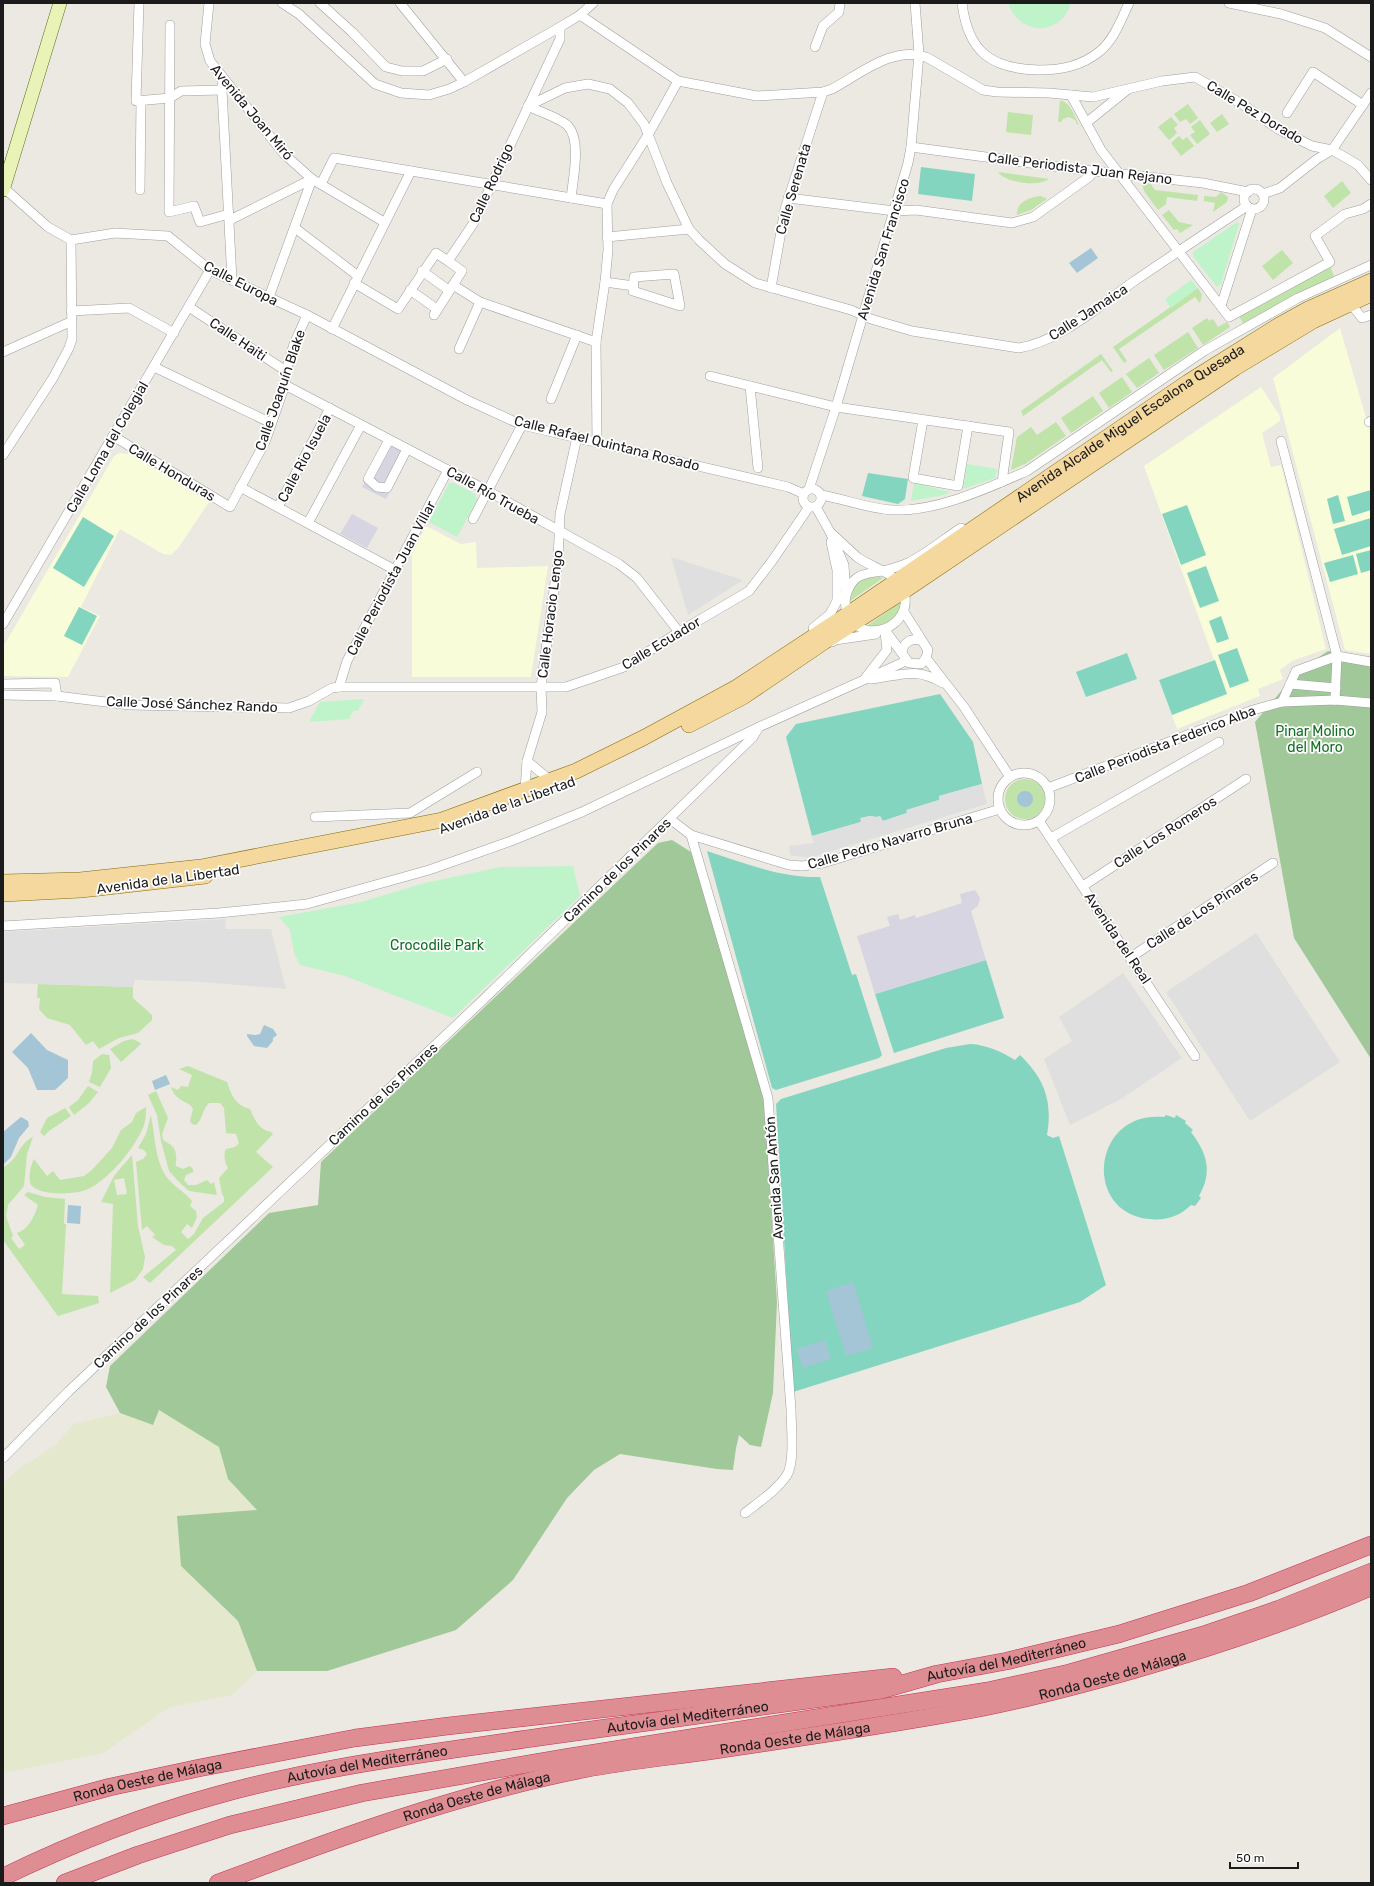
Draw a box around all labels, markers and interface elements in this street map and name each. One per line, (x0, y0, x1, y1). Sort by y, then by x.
street label: Avenida Joan Miró (207, 61, 297, 164)
street label: Calle Pez Dorado (1203, 77, 1306, 148)
street label: Calle Rodrigo (466, 141, 517, 226)
street label: Calle Serenata (772, 142, 815, 237)
street label: Calle Periodista Juan Rejano (987, 149, 1173, 188)
street label: Avenida San Francisco (854, 176, 913, 322)
street label: Calle Europa (201, 257, 281, 309)
street label: Calle Jamaica (1046, 281, 1131, 344)
street label: Calle Haiti (206, 314, 269, 365)
street label: Calle Joaquín Blake (252, 327, 309, 453)
street label: Avenida Alcalde Miguel Escalona Quesada (1013, 341, 1248, 506)
street label: Calle Loma del Colegial (63, 378, 152, 516)
street label: Calle Rio Isuela (274, 411, 335, 505)
street label: Calle Rafael Quintana Rosado (512, 412, 701, 475)
street label: Calle Honduras (125, 440, 218, 505)
street label: Calle Río Trueba (443, 463, 542, 528)
street label: Calle Periodista Juan Villar (343, 497, 440, 659)
street label: Calle Horacio Lengo (534, 549, 567, 679)
street label: Calle Ecuador (619, 613, 704, 674)
street label: Calle José Sánchez Rando (106, 693, 278, 716)
street label: Calle Periodista Federico Alba (1072, 702, 1258, 787)
park label: Pinar Molino del Moro (1275, 723, 1355, 756)
street label: Avenida de la Libertad (437, 773, 578, 838)
street label: Calle Los Romeros (1111, 793, 1220, 872)
street label: Calle Pedro Navarro Bruna (806, 810, 974, 873)
street label: Camino de los Pinares (560, 815, 675, 926)
street label: Avenida de la Libertad (96, 861, 241, 898)
street label: Calle de Los Pinares (1143, 868, 1261, 953)
street label: Avenida del Real (1081, 889, 1154, 987)
park label: Crocodile Park (390, 937, 485, 954)
street label: Camino de los Pinares (325, 1039, 442, 1149)
street label: Avenida San Antón (762, 1116, 787, 1240)
street label: Camino de los Pinares (90, 1262, 207, 1372)
street label: Autovía del Mediterráneo (924, 1634, 1088, 1686)
street label: Ronda Oeste de Málaga (1037, 1647, 1188, 1704)
street label: Autovía del Mediterráneo (606, 1698, 770, 1737)
street label: Ronda Oeste de Málaga (719, 1719, 872, 1758)
street label: Autovía del Mediterráneo (285, 1742, 449, 1787)
street label: Ronda Oeste de Málaga (71, 1756, 223, 1806)
street label: Ronda Oeste de Málaga (401, 1768, 552, 1825)
scale bar (1230, 1844, 1298, 1870)
text: 50 m (1236, 1851, 1264, 1865)

